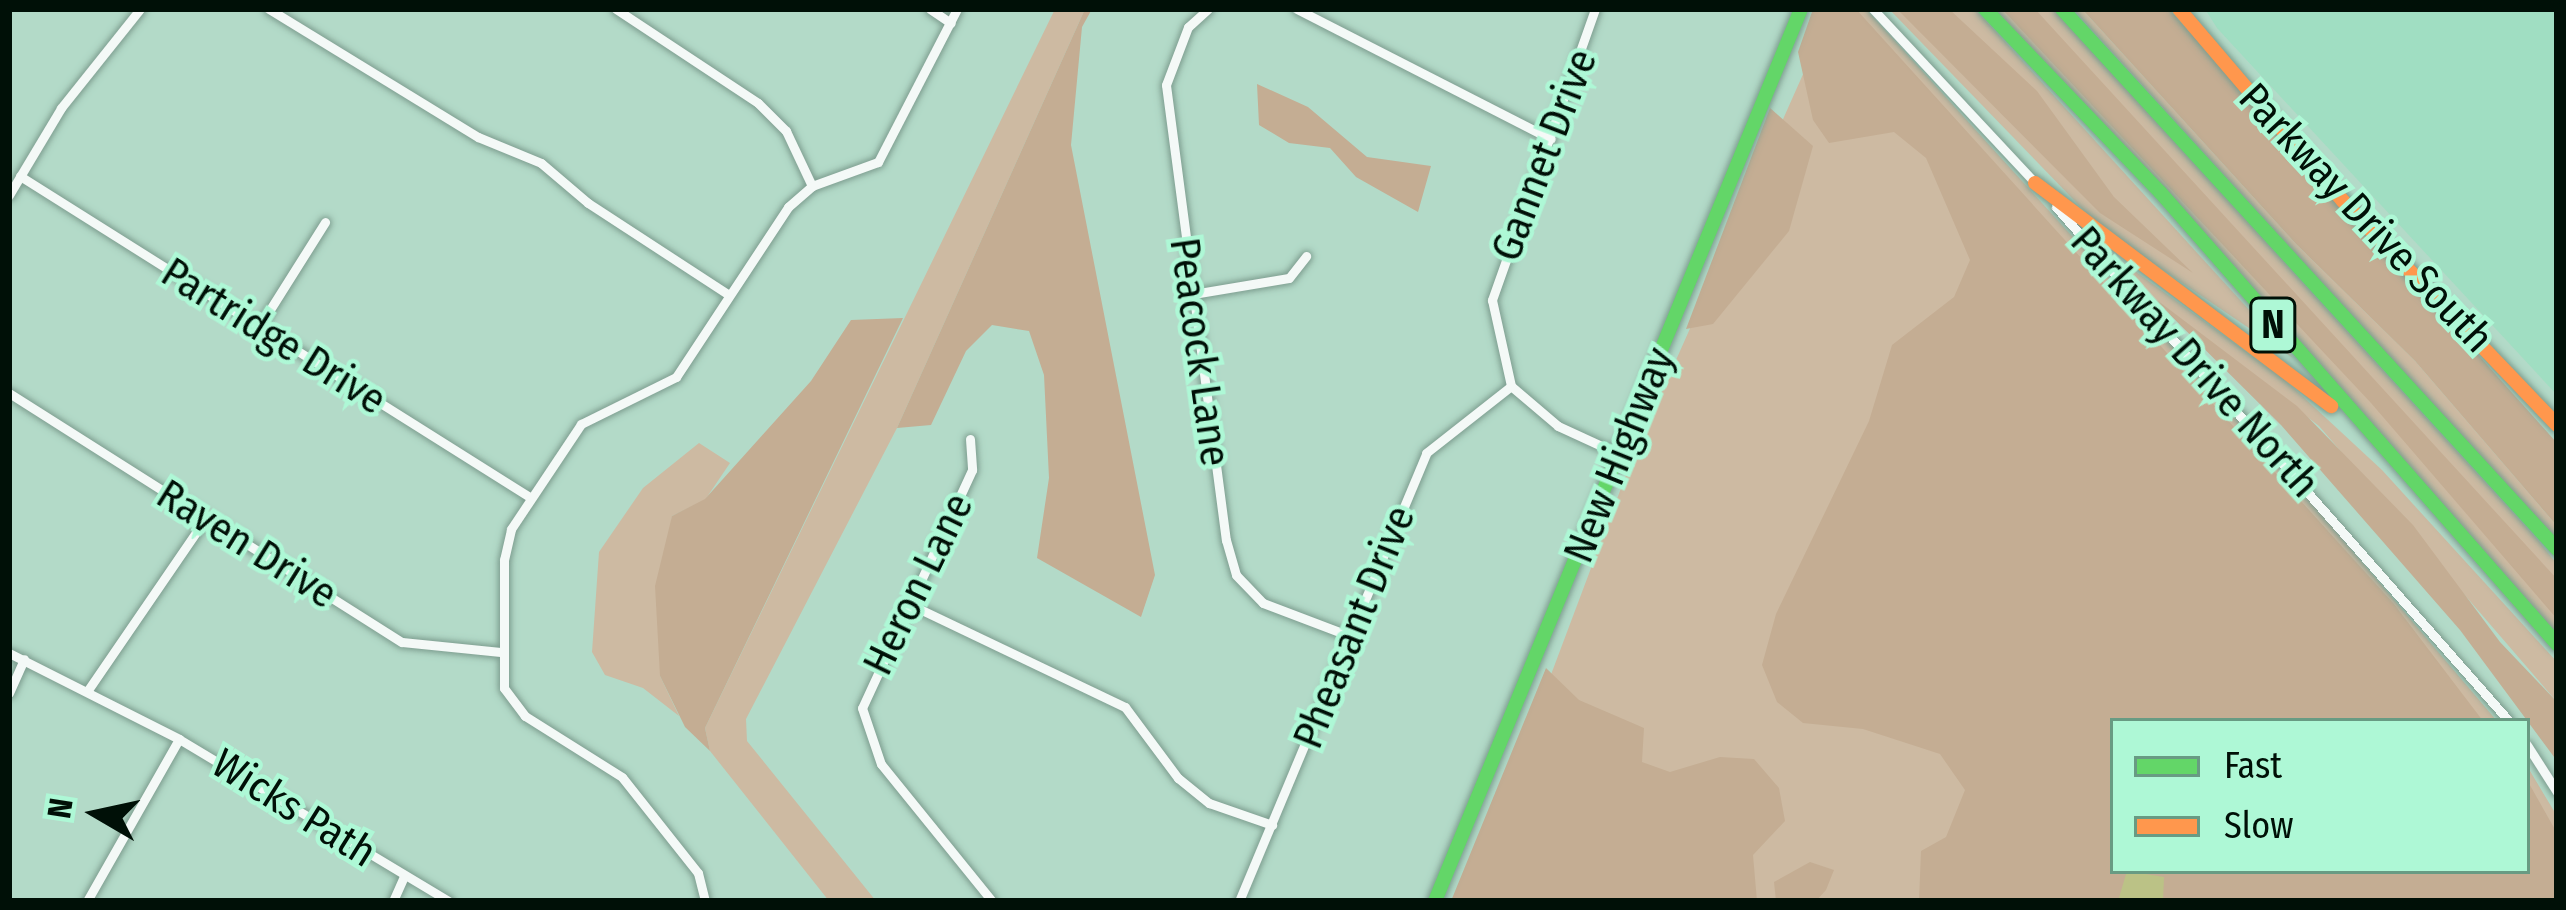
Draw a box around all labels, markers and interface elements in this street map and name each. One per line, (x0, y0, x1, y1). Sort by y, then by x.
street label: Gannet Drive (1481, 42, 1607, 268)
street label: Parkway Drive South (2228, 73, 2504, 363)
street label: Parkway Drive North (2060, 216, 2330, 508)
street label: Peacock Lane (1159, 235, 1241, 469)
street label: Partridge Drive (152, 247, 396, 425)
road number: N (2249, 292, 2297, 358)
street label: New Highway (1553, 340, 1685, 570)
street label: Raven Drive (148, 469, 346, 619)
street label: Heron Lane (852, 485, 984, 683)
street label: Pheasant Drive (1283, 499, 1425, 755)
legend (2110, 718, 2530, 874)
street label: Wicks Path (203, 738, 385, 878)
text: Fast (2224, 744, 2282, 788)
north arrow (36, 754, 156, 874)
text: N (39, 795, 82, 821)
text: Slow (2224, 804, 2294, 848)

